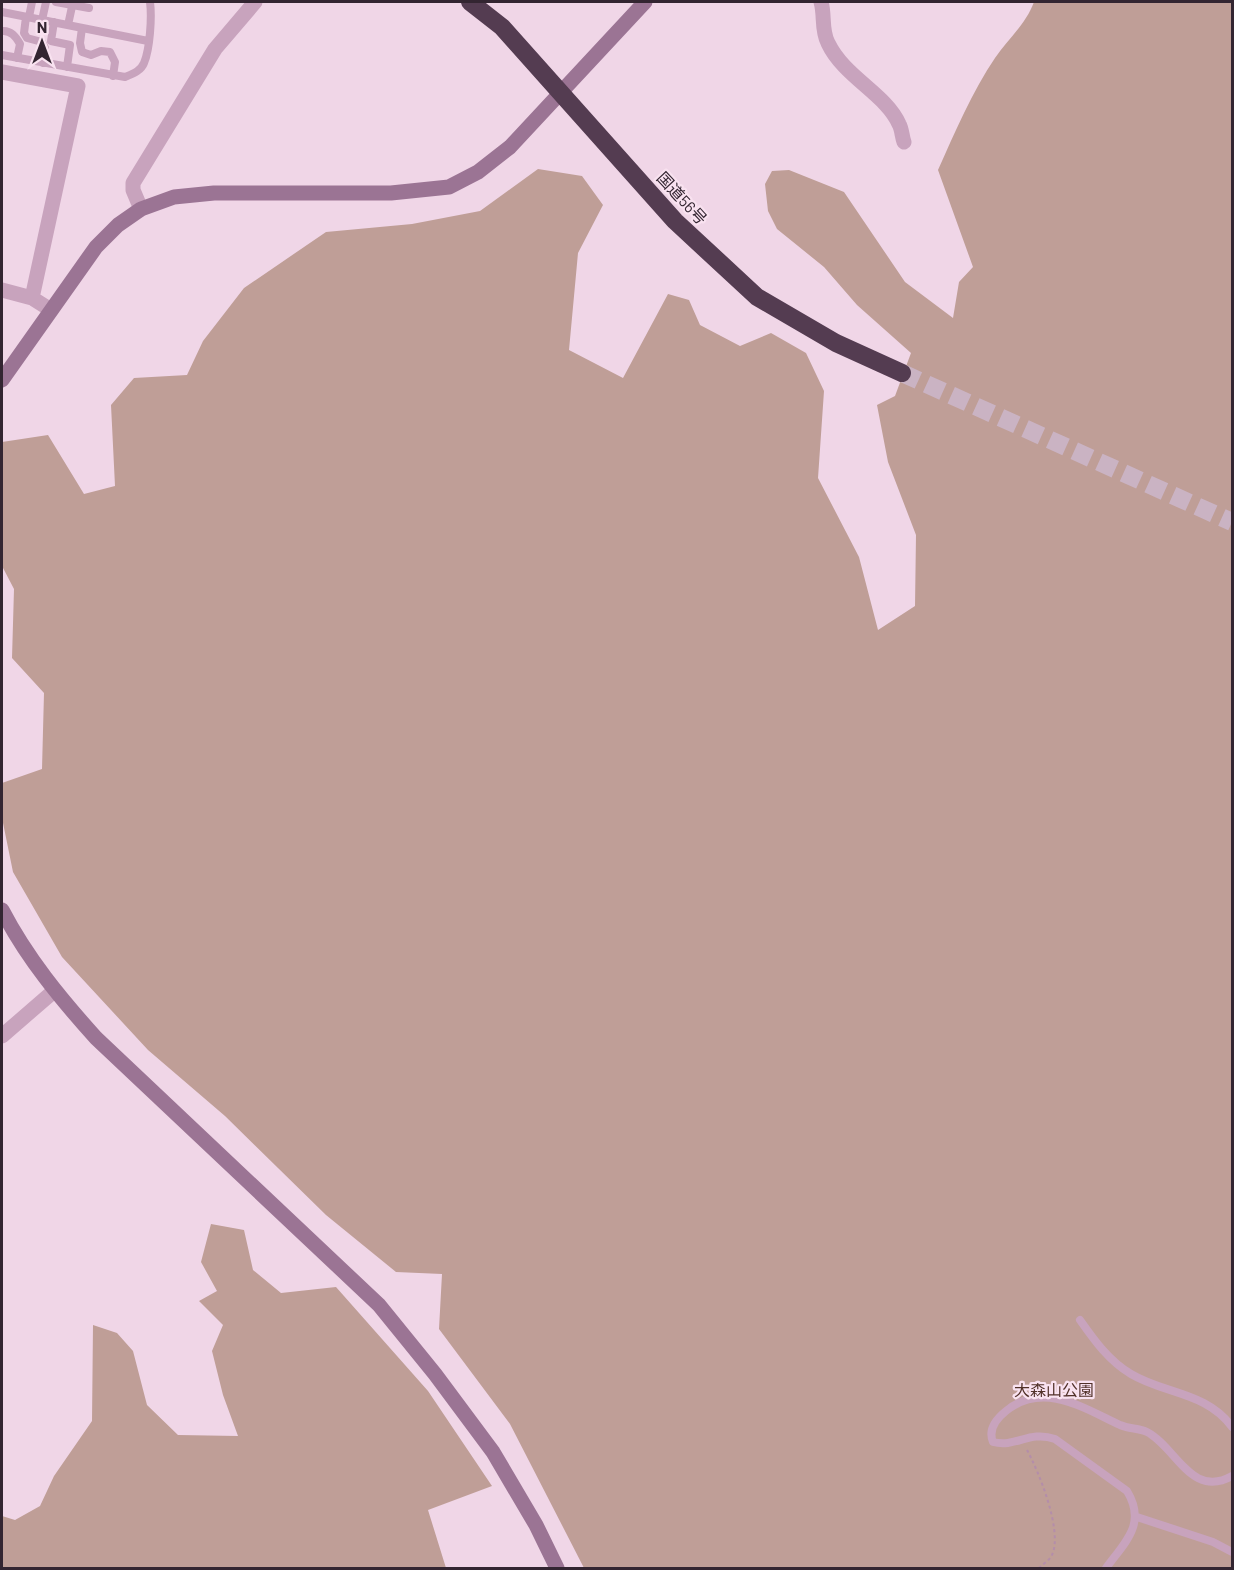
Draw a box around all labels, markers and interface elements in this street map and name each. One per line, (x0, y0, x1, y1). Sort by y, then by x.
north arrow (12, 12, 72, 72)
text: N (37, 17, 47, 36)
street label: 国道56号 (653, 168, 711, 228)
park label: 大森山公園 (1014, 1380, 1094, 1399)

